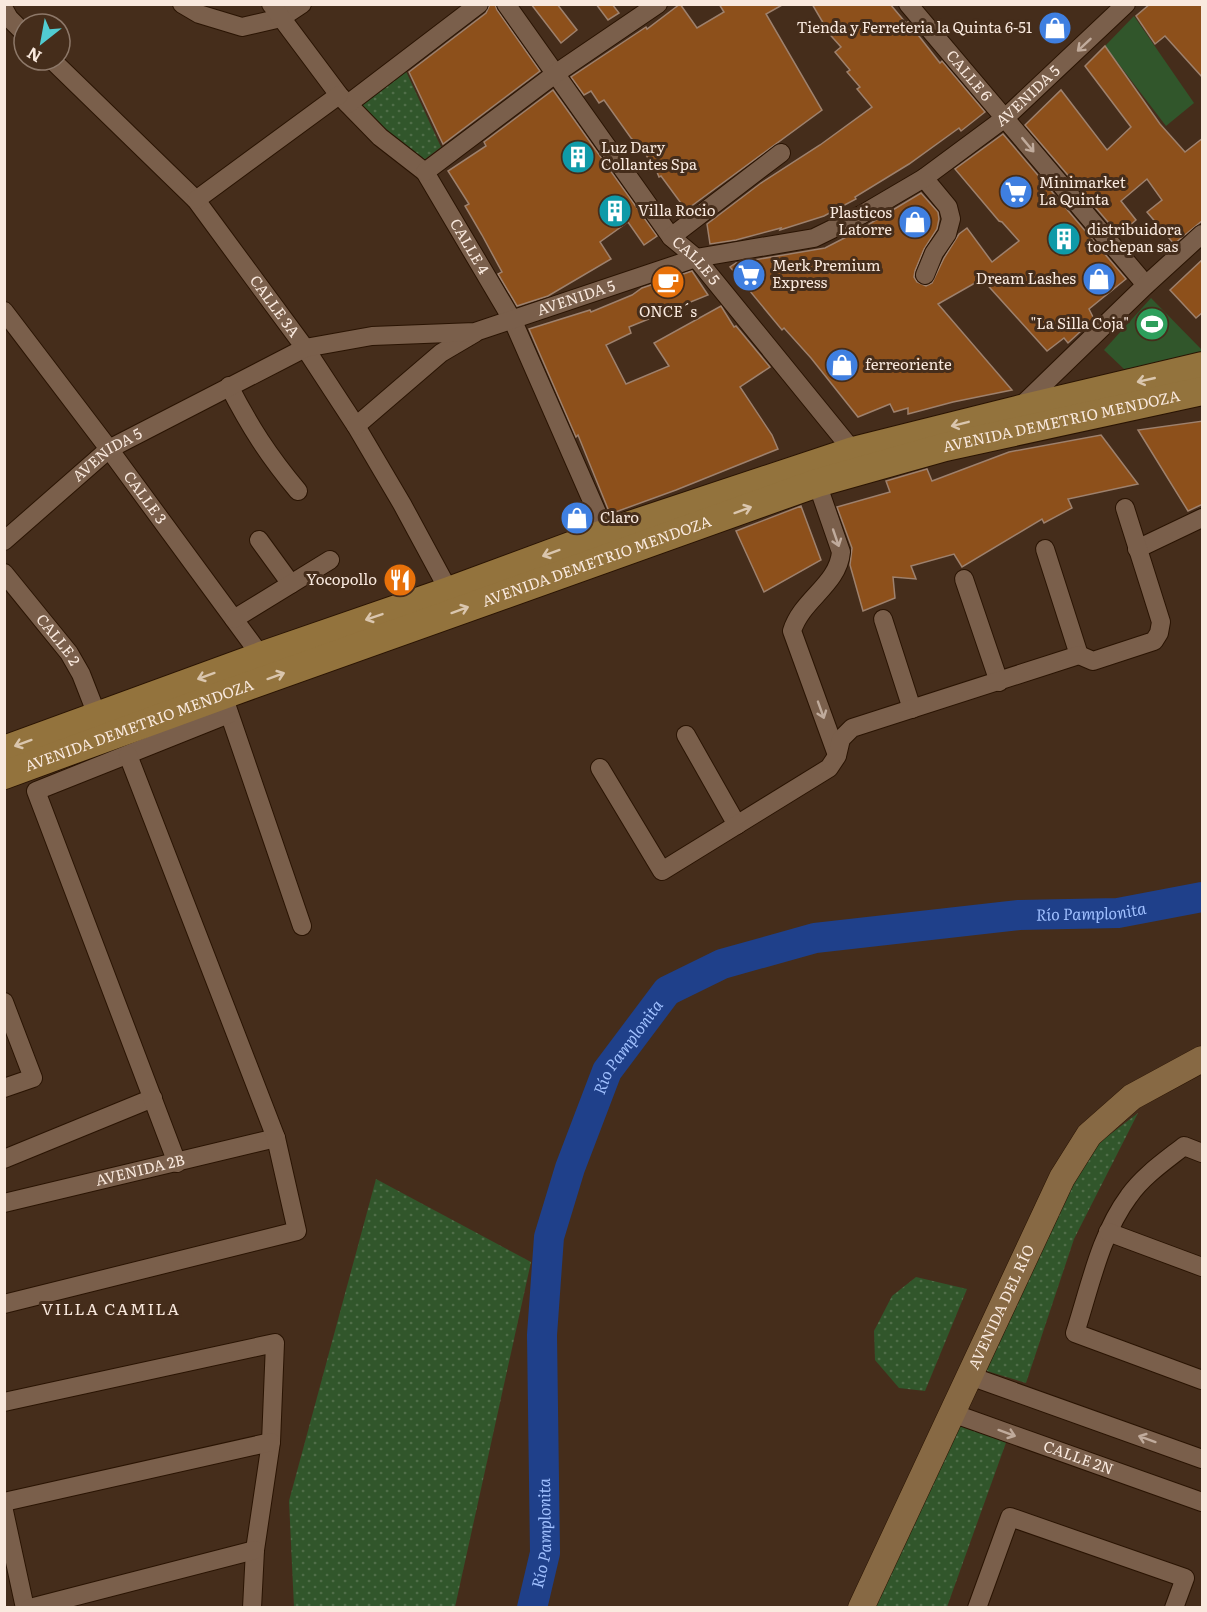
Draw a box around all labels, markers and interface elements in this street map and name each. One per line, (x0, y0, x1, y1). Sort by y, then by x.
shop icon: Tienda y Ferreteria la Quinta 6-51 (1037, 10, 1073, 46)
north arrow (12, 12, 72, 72)
place label: Tienda y Ferreteria la Quinta 6-51 (796, 15, 1032, 38)
one-way arrow (1076, 37, 1091, 52)
text: N (22, 42, 46, 69)
street label: CALLE 6 (941, 44, 998, 105)
street label: AVENIDA 5 (990, 59, 1065, 131)
place label: Luz Dary Collantes Spa (601, 135, 698, 175)
one-way arrow (1021, 137, 1035, 152)
building icon: Luz Dary Collantes Spa (560, 139, 596, 175)
place label: Minimarket La Quinta (1039, 170, 1126, 210)
supermarket icon: Minimarket La Quinta (998, 174, 1034, 210)
building icon: Villa Rocio (597, 193, 633, 229)
place label: Villa Rocio (638, 198, 716, 221)
place label: Plasticos Latorre (830, 200, 892, 240)
shop icon: Plasticos Latorre (897, 204, 933, 240)
street label: CALLE 4 (445, 214, 496, 278)
place label: distribuidora tochepan sas (1087, 217, 1183, 257)
building icon: distribuidora tochepan sas (1046, 221, 1082, 257)
street label: CALLE 5 (668, 230, 727, 290)
place label: Merk Premium Express (772, 253, 881, 293)
supermarket icon: Merk Premium Express (731, 257, 767, 293)
shop icon: Dream Lashes (1081, 261, 1117, 297)
cafe icon: ONCE´s (650, 264, 686, 300)
place label: Dream Lashes (976, 266, 1076, 289)
street label: CALLE 3A (245, 270, 306, 341)
street label: AVENIDA 5 (534, 273, 618, 320)
place label: ONCE´s (639, 299, 697, 322)
sports icon: "La Silla Coja" (1134, 306, 1170, 342)
place label: "La Silla Coja" (1031, 311, 1129, 334)
shop icon: ferreoriente (824, 347, 860, 383)
place label: ferreoriente (865, 352, 952, 375)
one-way arrow (1136, 374, 1155, 386)
street label: AVENIDA DEMETRIO MENDOZA (940, 383, 1182, 457)
one-way arrow (951, 419, 970, 430)
street label: AVENIDA 5 (66, 421, 146, 486)
street label: CALLE 3 (119, 466, 173, 528)
shop icon: Claro (559, 500, 595, 536)
one-way arrow (733, 503, 751, 514)
place label: Claro (600, 505, 639, 528)
street label: AVENIDA DEMETRIO MENDOZA (478, 509, 714, 612)
one-way arrow (832, 528, 843, 547)
one-way arrow (542, 548, 561, 559)
restaurant icon: Yocopollo (382, 562, 418, 598)
place label: Yocopollo (306, 567, 377, 590)
one-way arrow (450, 604, 469, 615)
street label: CALLE 2 (31, 608, 87, 670)
one-way arrow (365, 613, 384, 624)
one-way arrow (267, 670, 285, 681)
one-way arrow (198, 671, 216, 682)
street label: AVENIDA DEMETRIO MENDOZA (21, 672, 256, 776)
one-way arrow (816, 701, 827, 719)
one-way arrow (14, 738, 33, 749)
water label: Río Pamplonita (1036, 895, 1149, 926)
water label: Río Pamplonita (586, 993, 668, 1097)
street label: AVENIDA 2B (93, 1147, 187, 1191)
street label: AVENIDA DEL RÍO (961, 1240, 1039, 1373)
district label: VILLA CAMILA (42, 1296, 180, 1320)
one-way arrow (997, 1428, 1016, 1439)
street label: CALLE 2N (1040, 1433, 1117, 1480)
one-way arrow (1139, 1433, 1157, 1444)
water label: Río Pamplonita (524, 1477, 556, 1590)

